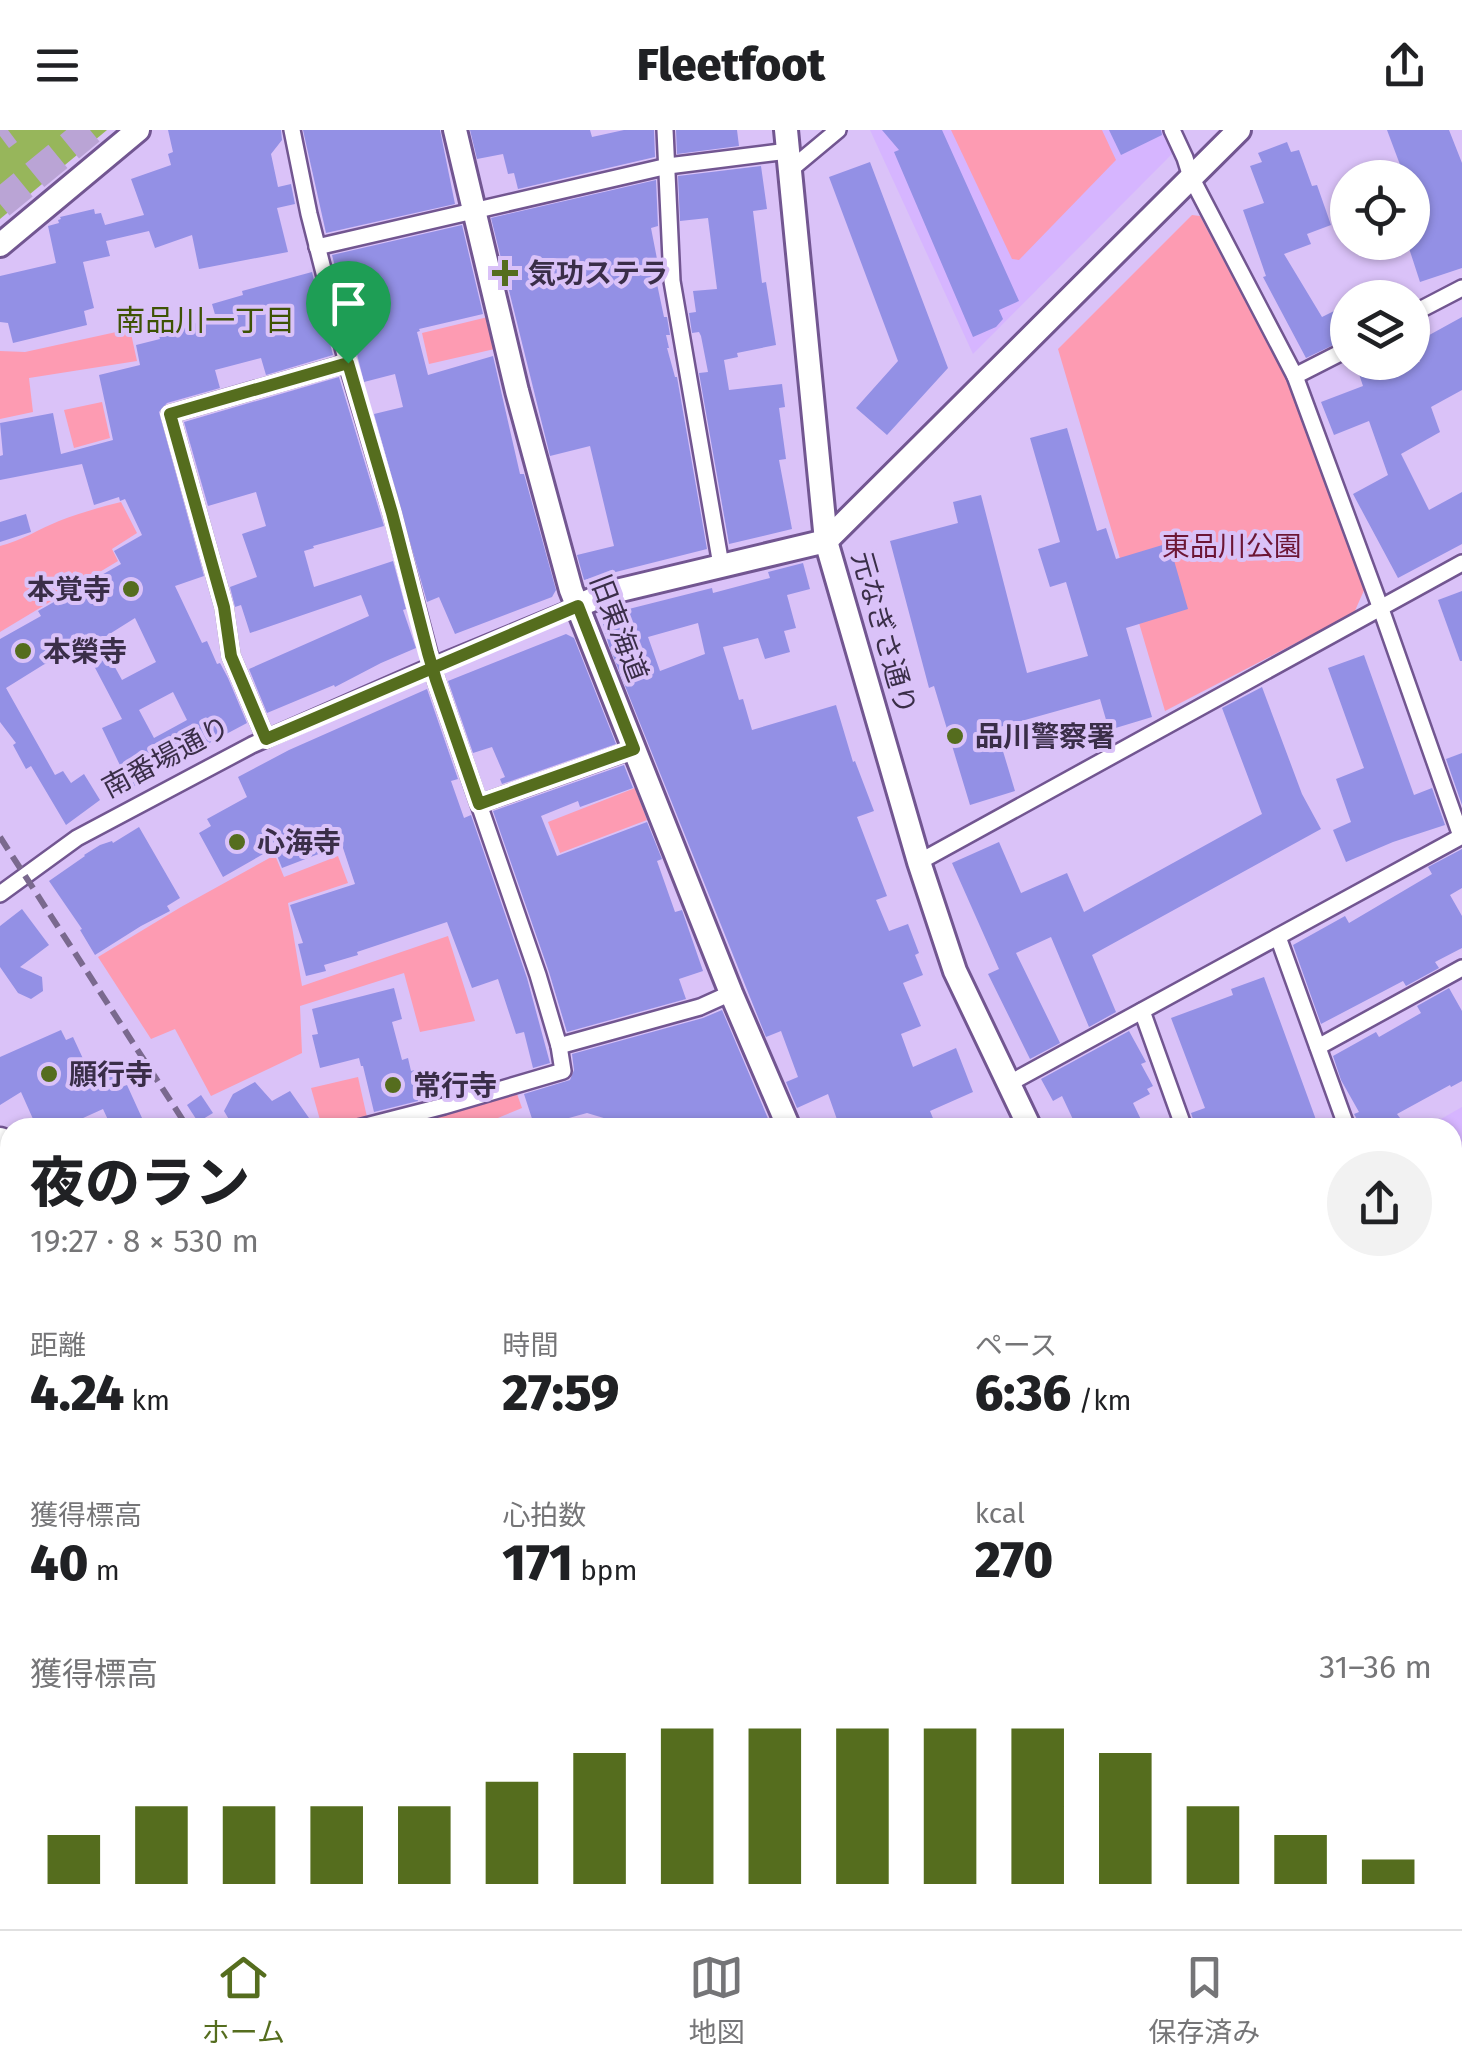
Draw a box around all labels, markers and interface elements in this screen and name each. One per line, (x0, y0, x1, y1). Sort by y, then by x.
icon: menu (30, 38, 85, 93)
text: Fleetfoot (637, 38, 825, 92)
icon: share (1377, 38, 1432, 93)
map controls (1330, 160, 1430, 380)
button: locate (1330, 160, 1430, 260)
place label: 気功ステラ (528, 257, 668, 290)
marker: 気功ステラ (492, 260, 518, 286)
pin (306, 261, 391, 364)
icon: arrive (321, 276, 376, 331)
button: layers (1330, 280, 1430, 380)
district label: 南品川一丁目 (115, 303, 295, 339)
park label: 東品川公園 (1162, 530, 1302, 563)
street label: 元なぎさ通り (845, 548, 923, 718)
street label: 旧東海道 (584, 570, 654, 686)
place label: 本覚寺 (27, 573, 111, 606)
marker: 本覚寺 (120, 578, 142, 600)
place label: 本榮寺 (43, 635, 127, 668)
marker: 本榮寺 (12, 640, 34, 662)
street label: 南番場通り (96, 710, 236, 804)
place label: 品川警察署 (975, 720, 1115, 753)
marker: 品川警察署 (944, 725, 966, 747)
place label: 心海寺 (257, 826, 341, 859)
marker: 心海寺 (226, 831, 248, 853)
place label: 願行寺 (69, 1058, 153, 1091)
marker: 願行寺 (38, 1063, 60, 1085)
place label: 常行寺 (413, 1069, 497, 1102)
marker: 常行寺 (382, 1074, 404, 1096)
text: 夜のラン (30, 1151, 250, 1217)
button: share (1327, 1151, 1432, 1256)
text: 19:27 · 8 × 530 m (30, 1222, 259, 1260)
text: 距離 (30, 1329, 86, 1362)
text: 時間 (502, 1329, 558, 1362)
text: ペース (975, 1329, 1057, 1362)
text: 4.24 (30, 1363, 124, 1423)
text: 27:59 (502, 1363, 619, 1423)
text: 6:36 (975, 1363, 1071, 1423)
text: km (124, 1384, 170, 1417)
text: /km (1071, 1384, 1131, 1417)
text: kcal (975, 1497, 1025, 1530)
text: 獲得標高 (30, 1499, 142, 1532)
text: 心拍数 (502, 1499, 586, 1532)
text: 270 (975, 1530, 1053, 1590)
text: 40 (30, 1533, 88, 1593)
text: 171 (502, 1533, 573, 1593)
text: m (88, 1554, 120, 1587)
text: bpm (573, 1554, 637, 1587)
text: 31–36 m (1319, 1648, 1432, 1686)
text: 獲得標高 (30, 1655, 158, 1693)
tab: ホーム (202, 1950, 285, 2050)
tab: 地図 (689, 1950, 745, 2050)
tab: 保存済み (1148, 1950, 1260, 2050)

